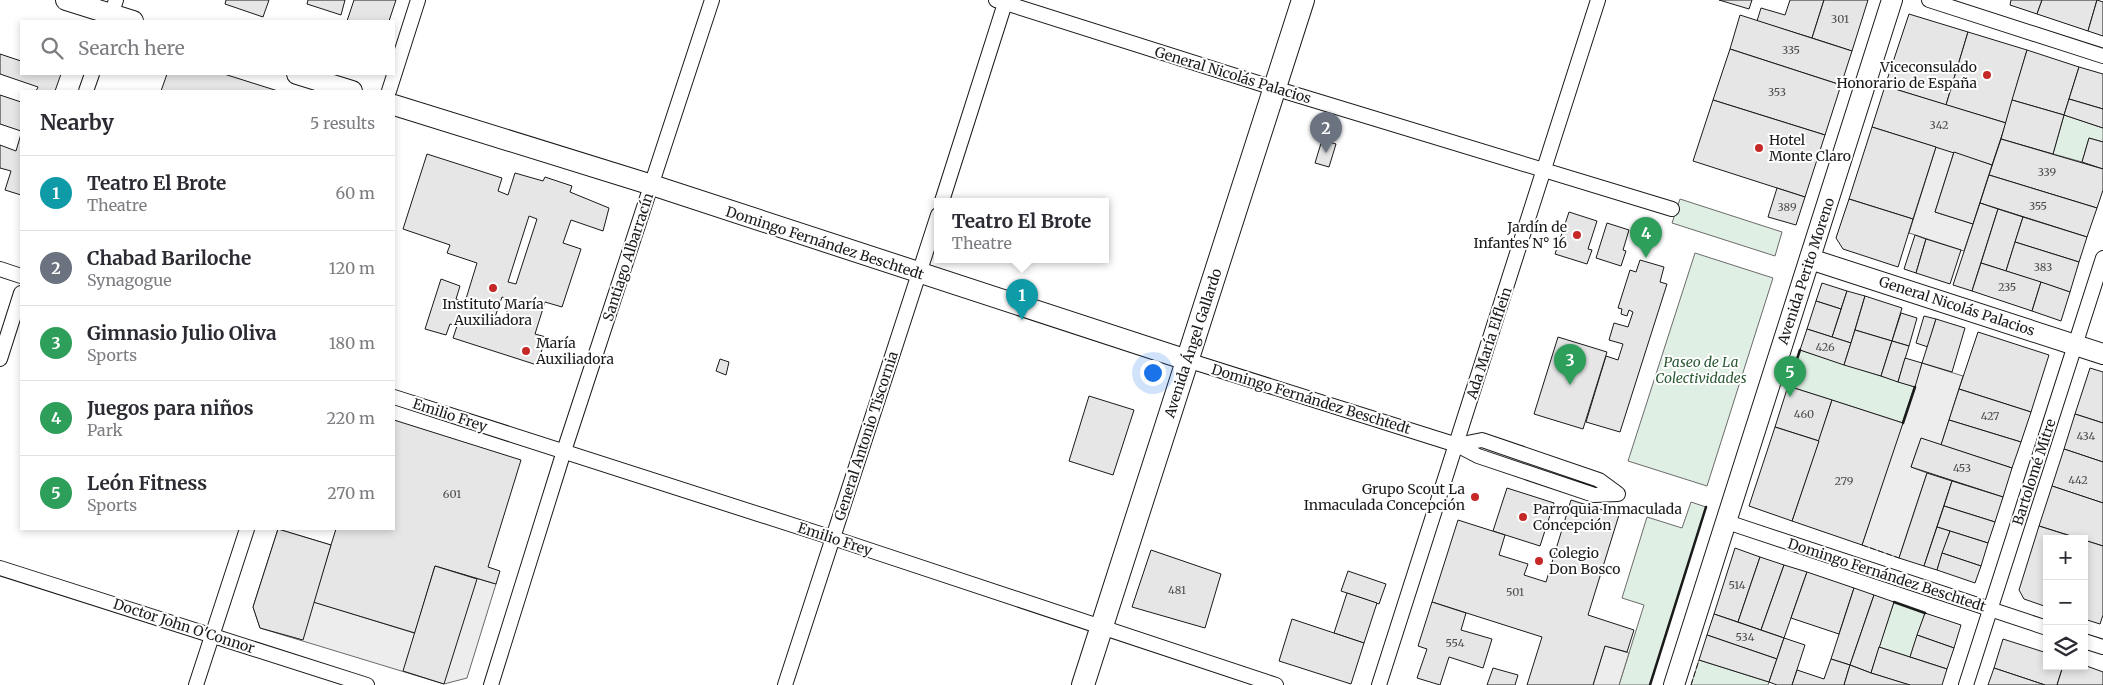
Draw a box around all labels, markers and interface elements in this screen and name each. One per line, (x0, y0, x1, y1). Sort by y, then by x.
house number: 301 (1831, 12, 1849, 26)
search box (20, 20, 395, 75)
icon: search (38, 34, 66, 62)
text: Search here (78, 36, 185, 60)
street label: General Nicolás Palacios (1152, 43, 1314, 107)
house number: 335 (1782, 43, 1800, 57)
place label: Viceconsulado Honorario de España (1836, 58, 1977, 92)
marker: Viceconsulado Honorario de España (1981, 69, 1993, 81)
house number: 353 (1768, 85, 1786, 99)
text: Nearby (40, 109, 114, 136)
pin: 2 (1310, 112, 1342, 153)
text: 5 results (310, 113, 375, 133)
house number: 342 (1930, 118, 1948, 132)
place label: Hotel Monte Claro (1769, 131, 1851, 165)
marker: Hotel Monte Claro (1753, 142, 1765, 154)
house number: 339 (2038, 165, 2057, 179)
text: Teatro El Brote (87, 171, 226, 195)
text: 1 (52, 183, 60, 203)
text: 60 m (335, 183, 375, 203)
street label: Santiago Albarracín (599, 191, 657, 323)
text: Theatre (87, 195, 147, 215)
street label: Avenida Perito Moreno (1773, 195, 1838, 348)
popup (934, 198, 1109, 263)
house number: 355 (2029, 199, 2047, 213)
house number: 389 (1777, 200, 1797, 214)
street label: Domingo Fernández Beschtedt (724, 202, 927, 284)
text: Teatro El Brote (952, 209, 1091, 233)
pin: 4 (1630, 217, 1662, 258)
place label: Jardín de Infantes N° 16 (1473, 218, 1567, 252)
marker: Jardín de Infantes N° 16 (1571, 229, 1583, 241)
text: Theatre (952, 233, 1012, 253)
text: Chabad Bariloche (87, 246, 251, 270)
text: 2 (51, 258, 61, 278)
text: 120 m (329, 258, 375, 278)
house number: 383 (2034, 260, 2052, 274)
street label: Avenida Ángel Gallardo (1160, 266, 1226, 421)
text: Synagogue (87, 270, 172, 290)
street label: General Nicolás Palacios (1877, 272, 2037, 340)
pin: 1 (1006, 279, 1038, 320)
house number: 235 (1998, 280, 2016, 294)
marker: Instituto María Auxiliadora (487, 282, 499, 294)
street label: Ada María Elflein (1462, 285, 1516, 402)
place label: Instituto María Auxiliadora (442, 295, 544, 329)
text: Gimnasio Julio Oliva (87, 321, 277, 345)
text: 3 (51, 333, 61, 353)
text: 180 m (329, 333, 375, 353)
place label: María Auxiliadora (535, 334, 615, 368)
house number: 426 (1815, 340, 1835, 354)
pin: 3 (1554, 344, 1586, 385)
text: Sports (87, 345, 137, 365)
marker: María Auxiliadora (520, 345, 532, 357)
street label: General Antonio Tiscornia (830, 349, 902, 523)
park label: Paseo de La Colectividades (1655, 353, 1747, 387)
pin: 5 (1774, 356, 1806, 397)
your location (1140, 360, 1166, 386)
street label: Domingo Fernández Beschtedt (1209, 360, 1413, 438)
street label: Emilio Frey (411, 395, 490, 436)
text: Juegos para niños (87, 396, 254, 420)
house number: 460 (1794, 407, 1814, 421)
text: 4 (51, 408, 61, 428)
text: 220 m (327, 408, 375, 428)
house number: 427 (1981, 409, 1999, 423)
street label: Bartolomé Mitre (2008, 417, 2060, 527)
text: Park (87, 420, 123, 440)
house number: 434 (2077, 429, 2096, 443)
house number: 453 (1953, 461, 1971, 475)
text: León Fitness (87, 471, 207, 495)
house number: 442 (2068, 473, 2088, 487)
house number: 279 (1835, 474, 1854, 488)
place label: Grupo Scout La Inmaculada Concepción (1304, 480, 1465, 514)
text: 5 (51, 483, 61, 503)
text: 270 m (327, 483, 375, 503)
house number: 601 (443, 487, 461, 501)
marker: Grupo Scout La Inmaculada Concepción (1469, 491, 1481, 503)
text: Sports (87, 495, 137, 515)
place label: Parroquia Inmaculada Concepción (1533, 500, 1682, 534)
marker: Parroquia Inmaculada Concepción (1517, 511, 1529, 523)
street label: Emilio Frey (796, 519, 875, 560)
street label: Domingo Fernández Beschtedt (1786, 534, 1989, 616)
map controls (2043, 535, 2088, 670)
button: + (2043, 535, 2088, 580)
place label: Colegio Don Bosco (1549, 544, 1620, 578)
marker: Colegio Don Bosco (1533, 555, 1545, 567)
house number: 514 (1728, 578, 1746, 592)
button: − (2043, 580, 2088, 625)
house number: 481 (1168, 583, 1186, 597)
house number: 501 (1506, 585, 1524, 599)
street label: Doctor John O'Connor (111, 595, 257, 657)
button: layers (2043, 625, 2088, 670)
house number: 534 (1736, 630, 1755, 644)
house number: 554 (1446, 636, 1465, 650)

